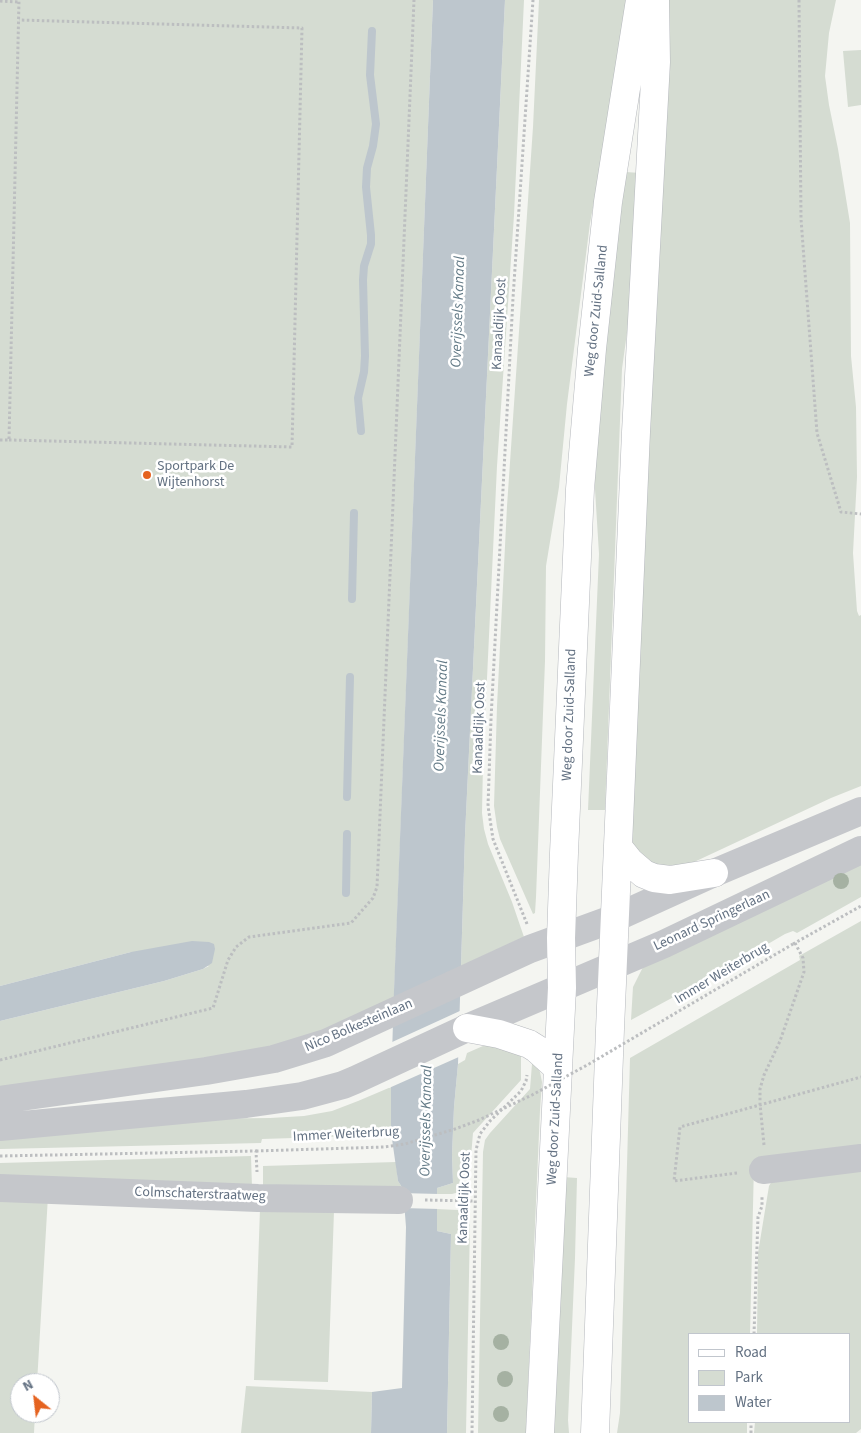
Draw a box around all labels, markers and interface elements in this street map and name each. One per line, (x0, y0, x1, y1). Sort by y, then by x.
street label: Weg door Zuid-Salland (582, 244, 612, 378)
water label: Overijssels Kanaal (448, 256, 470, 368)
street label: Kanaaldijk Oost (489, 278, 511, 370)
place label: Sportpark De Wijtenhorst (157, 459, 234, 492)
marker: Sportpark De Wijtenhorst (141, 469, 153, 481)
street label: Weg door Zuid-Salland (559, 648, 581, 782)
water label: Overijssels Kanaal (431, 660, 453, 772)
street label: Kanaaldijk Oost (470, 682, 490, 774)
street label: Leonard Springerlaan (651, 887, 773, 955)
street label: Immer Weiterbrug (672, 939, 772, 1009)
street label: Nico Bolkesteinlaan (303, 996, 415, 1056)
street label: Weg door Zuid-Salland (544, 1052, 568, 1186)
water label: Overijssels Kanaal (417, 1065, 437, 1177)
street label: Immer Weiterbrug (292, 1124, 400, 1146)
street label: Kanaaldijk Oost (455, 1152, 475, 1244)
street label: Colmschaterstraatweg (134, 1184, 266, 1206)
legend (688, 1333, 851, 1423)
text: Road (735, 1342, 767, 1363)
text: Park (735, 1367, 763, 1388)
north arrow (10, 1373, 60, 1423)
text: N (19, 1375, 37, 1397)
text: Water (735, 1392, 771, 1413)

